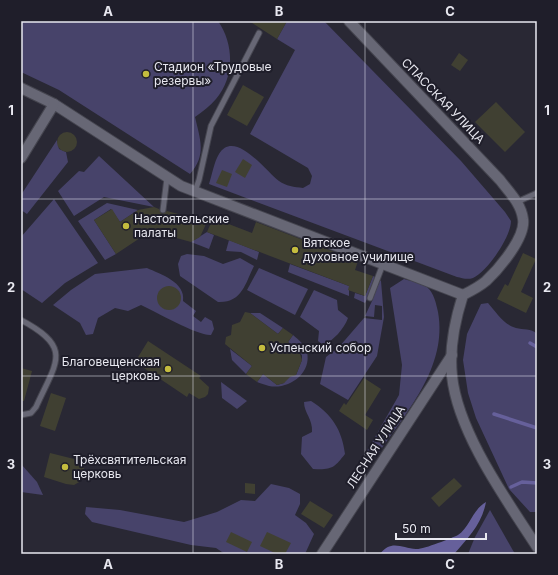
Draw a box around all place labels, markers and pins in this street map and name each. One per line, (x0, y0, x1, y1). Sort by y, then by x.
place label: Стадион «Трудовые резервы» (154, 59, 272, 88)
marker: Стадион «Трудовые резервы» (141, 69, 151, 79)
place label: Настоятельские палаты (134, 211, 229, 240)
marker: Настоятельские палаты (121, 221, 131, 231)
place label: Вятское духовное училище (303, 235, 414, 264)
marker: Вятское духовное училище (290, 245, 300, 255)
place label: Успенский собор (270, 340, 371, 355)
marker: Успенский собор (257, 343, 267, 353)
place label: Благовещенская церковь (62, 354, 160, 383)
marker: Благовещенская церковь (163, 364, 173, 374)
place label: Трёхсвятительская церковь (73, 452, 186, 481)
marker: Трёхсвятительская церковь (60, 462, 70, 472)

